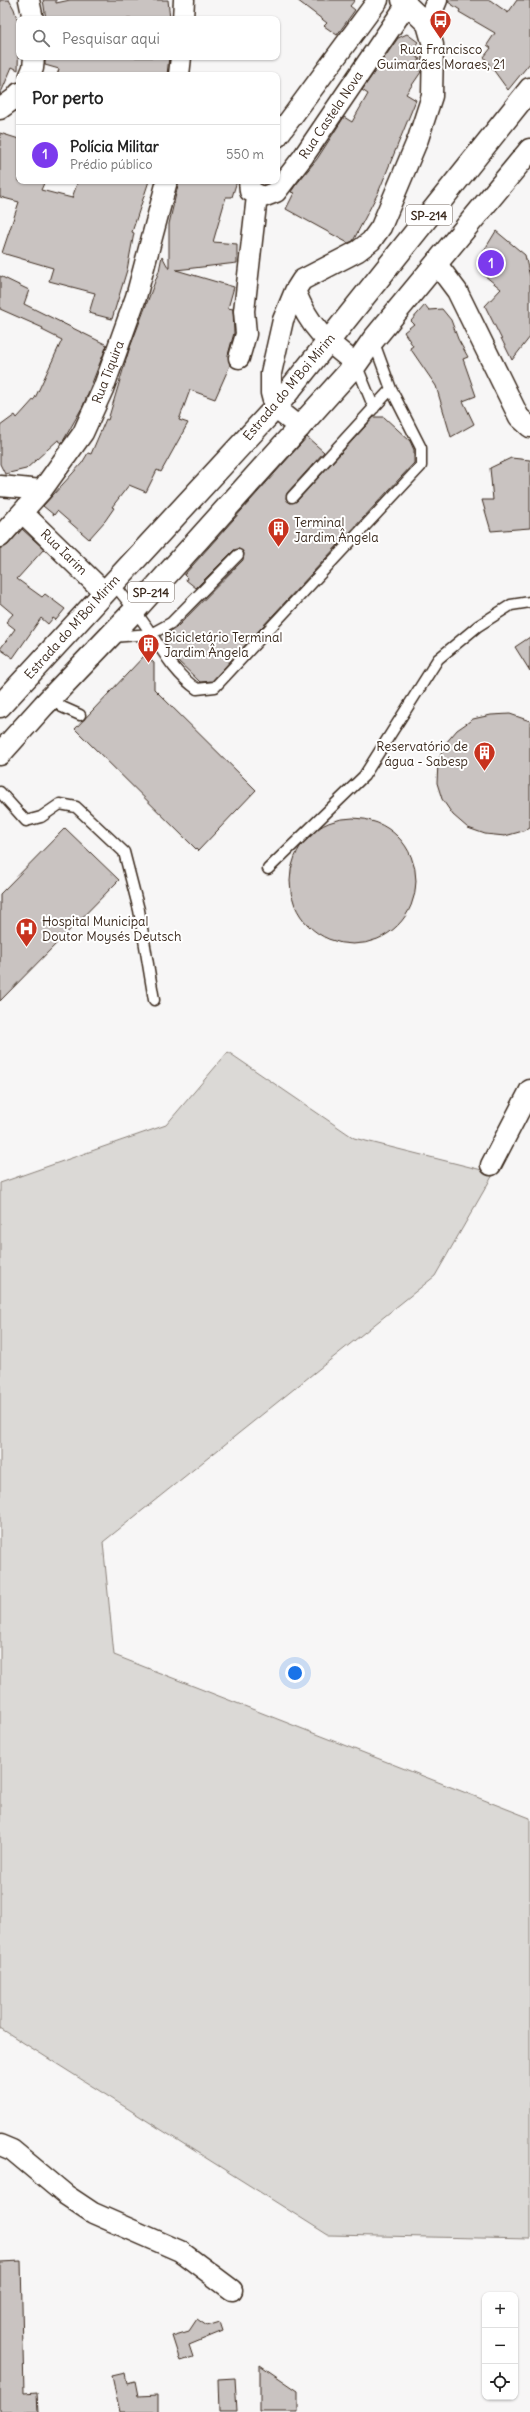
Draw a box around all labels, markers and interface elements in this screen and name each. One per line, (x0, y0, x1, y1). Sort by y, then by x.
bus stop icon: Rua Francisco Guimarães Moraes, 21 (428, 8, 454, 41)
search box (16, 16, 280, 60)
icon: search (30, 27, 52, 49)
text: Pesquisar aqui (62, 29, 160, 48)
place label: Rua Francisco Guimarães Moraes, 21 (377, 41, 505, 73)
street label: Rua Castela Nova (295, 68, 367, 162)
text: Por perto (32, 87, 103, 109)
text: Polícia Militar (70, 137, 159, 156)
text: 1 (42, 146, 48, 163)
text: 550 m (226, 146, 264, 163)
text: Prédio público (70, 156, 153, 173)
road number: SP-214 (406, 205, 452, 225)
pin: 1 (478, 248, 504, 278)
street label: Estrada do M'Boi Mirim (239, 330, 339, 444)
street label: Rua Tiquira (88, 338, 128, 406)
place label: Terminal Jardim Ângela (294, 514, 379, 546)
building icon: Terminal Jardim Ângela (265, 516, 291, 549)
street label: Rua Iarim (37, 525, 91, 579)
street label: Estrada do M'Boi Mirim (21, 571, 123, 683)
road number: SP-214 (128, 582, 174, 602)
place label: Bicicletário Terminal Jardim Ângela (164, 629, 282, 661)
building icon: Bicicletário Terminal Jardim Ângela (136, 631, 162, 664)
place label: Reservatório de água - Sabesp (376, 738, 468, 770)
building icon: Reservatório de água - Sabesp (471, 740, 497, 773)
place label: Hospital Municipal Doutor Moysés Deutsch (42, 913, 182, 945)
hospital icon: Hospital Municipal Doutor Moysés Deutsch (14, 915, 40, 948)
your location (285, 1663, 305, 1683)
map controls (482, 2292, 518, 2400)
button: + (482, 2292, 518, 2328)
button: − (482, 2328, 518, 2364)
button: locate (482, 2364, 518, 2400)

